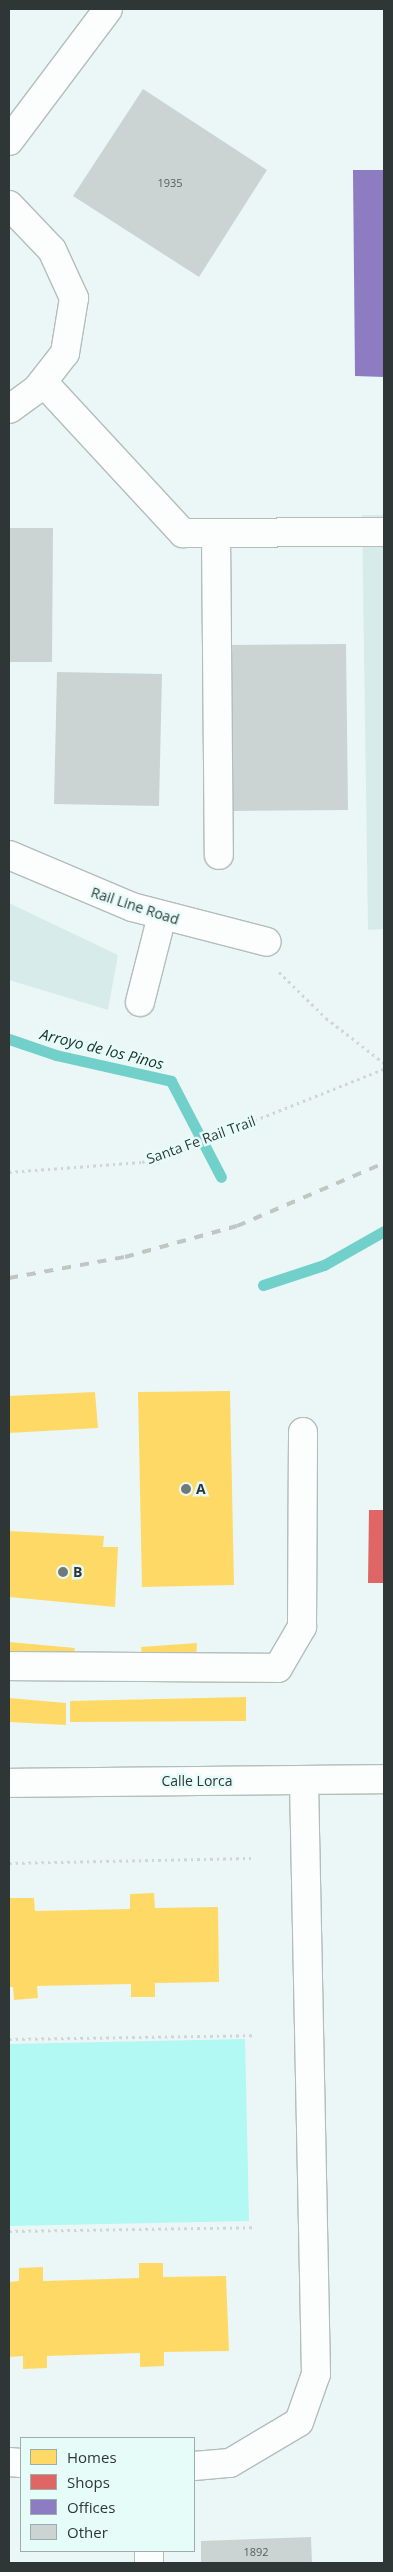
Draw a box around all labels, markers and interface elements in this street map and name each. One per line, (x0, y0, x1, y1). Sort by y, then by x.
house number: 1935 (157, 176, 183, 190)
street label: Rail Line Road (89, 884, 181, 928)
water label: Arroyo de los Pinos (38, 1025, 166, 1073)
street label: Santa Fe Rail Trail (144, 1113, 258, 1167)
place label: A (196, 1481, 206, 1497)
marker: A (180, 1483, 192, 1495)
place label: B (73, 1564, 82, 1580)
marker: B (57, 1566, 69, 1578)
street label: Calle Lorca (161, 1773, 233, 1789)
legend (20, 2437, 195, 2552)
text: Homes (67, 2447, 117, 2467)
text: Shops (67, 2472, 110, 2492)
text: Offices (67, 2497, 115, 2517)
text: Other (67, 2522, 108, 2542)
house number: 1892 (243, 2545, 269, 2559)

